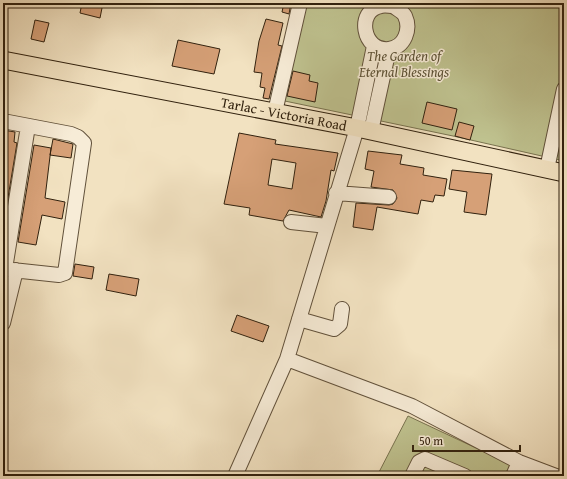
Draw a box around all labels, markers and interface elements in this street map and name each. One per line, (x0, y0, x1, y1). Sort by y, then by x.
park label: The Garden of Eternal Blessings (358, 46, 449, 82)
street label: Tarlac - Victoria Road (219, 92, 349, 136)
scale bar (413, 427, 520, 453)
text: 50 m (419, 432, 443, 449)

